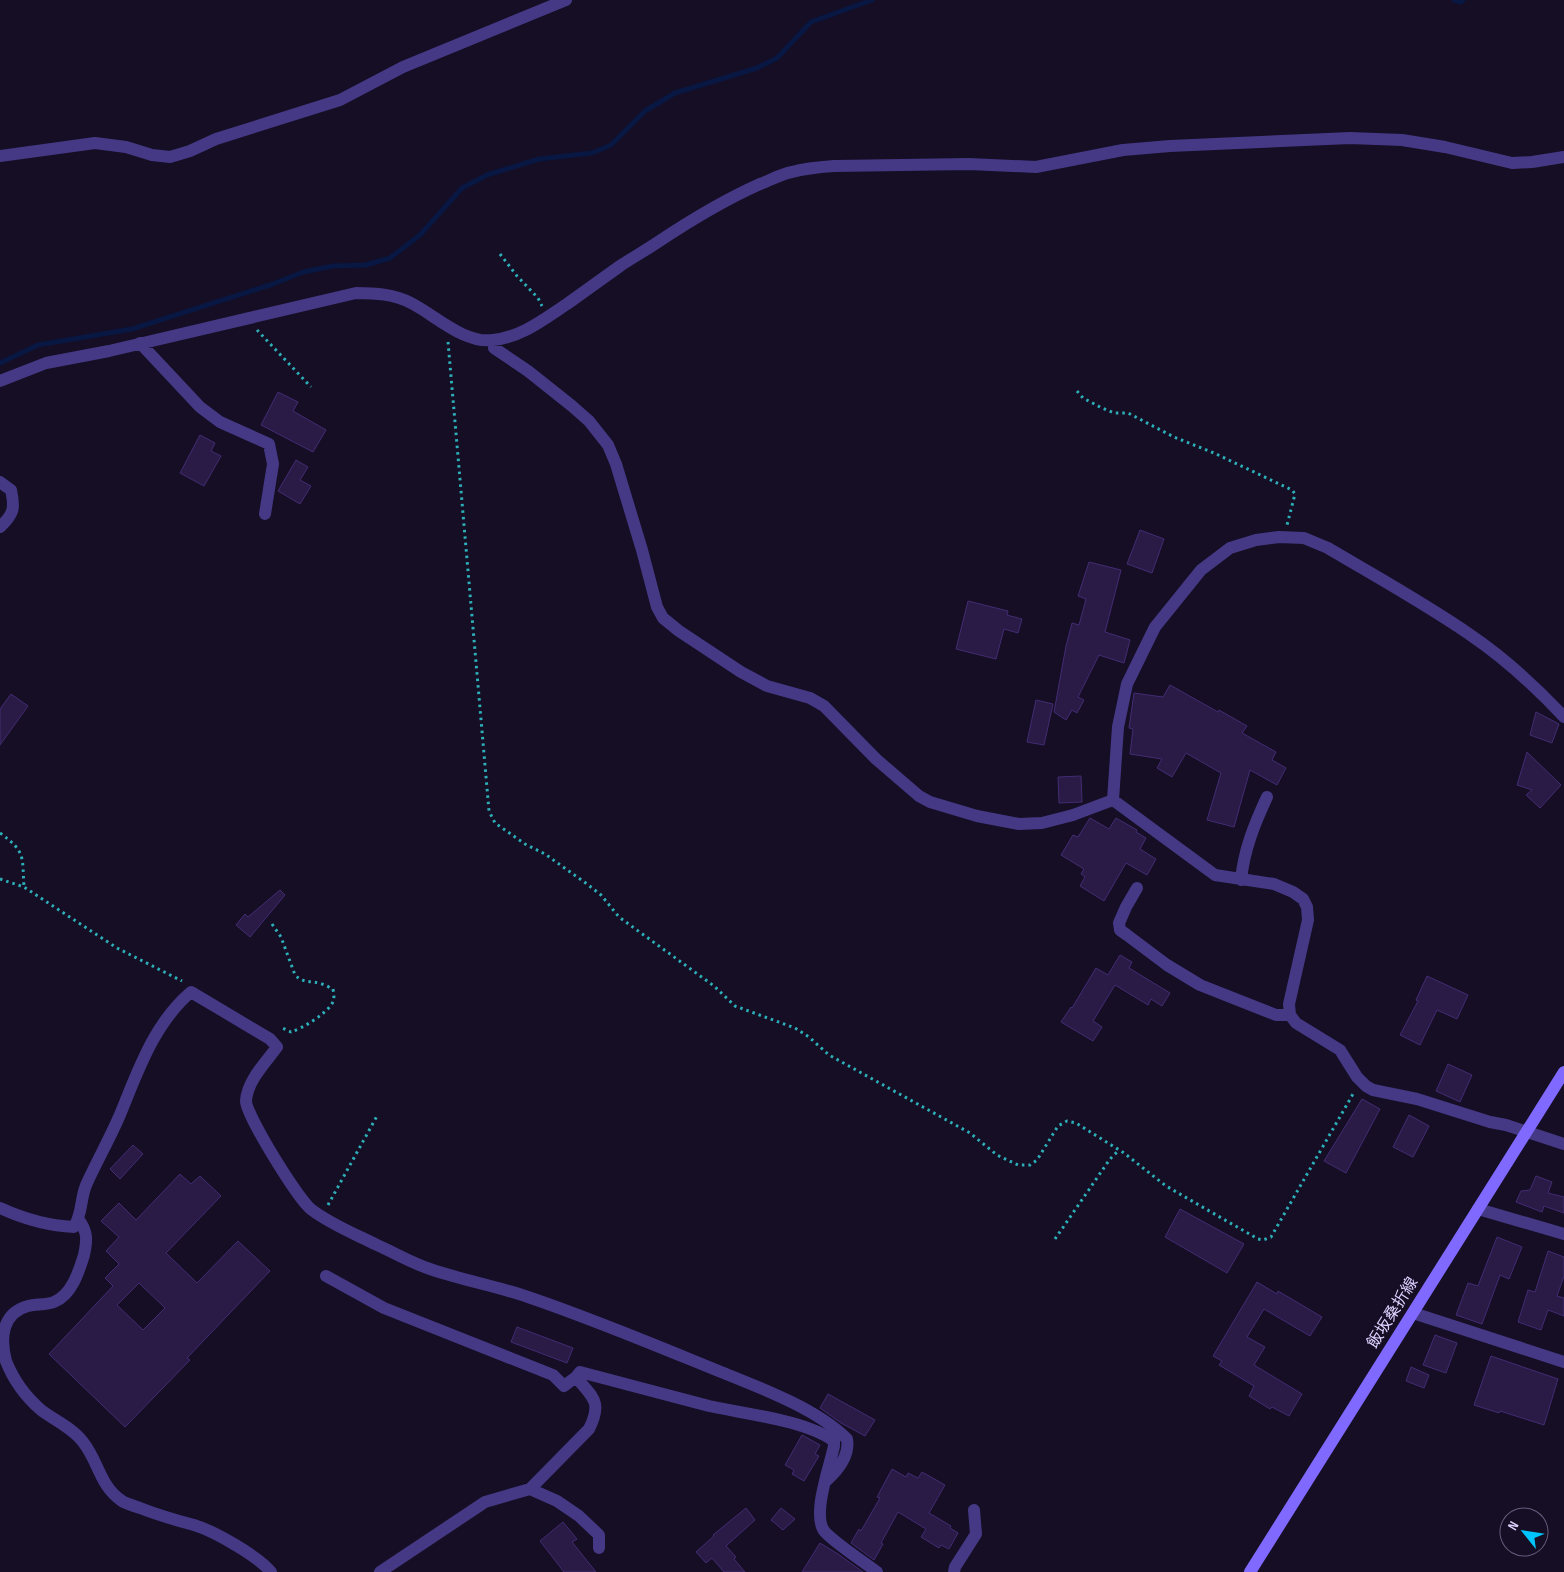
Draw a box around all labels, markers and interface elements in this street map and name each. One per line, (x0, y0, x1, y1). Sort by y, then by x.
street label: 飯坂桑折線 (1364, 1274, 1422, 1352)
north arrow (1499, 1507, 1549, 1557)
text: N (1504, 1518, 1522, 1533)

